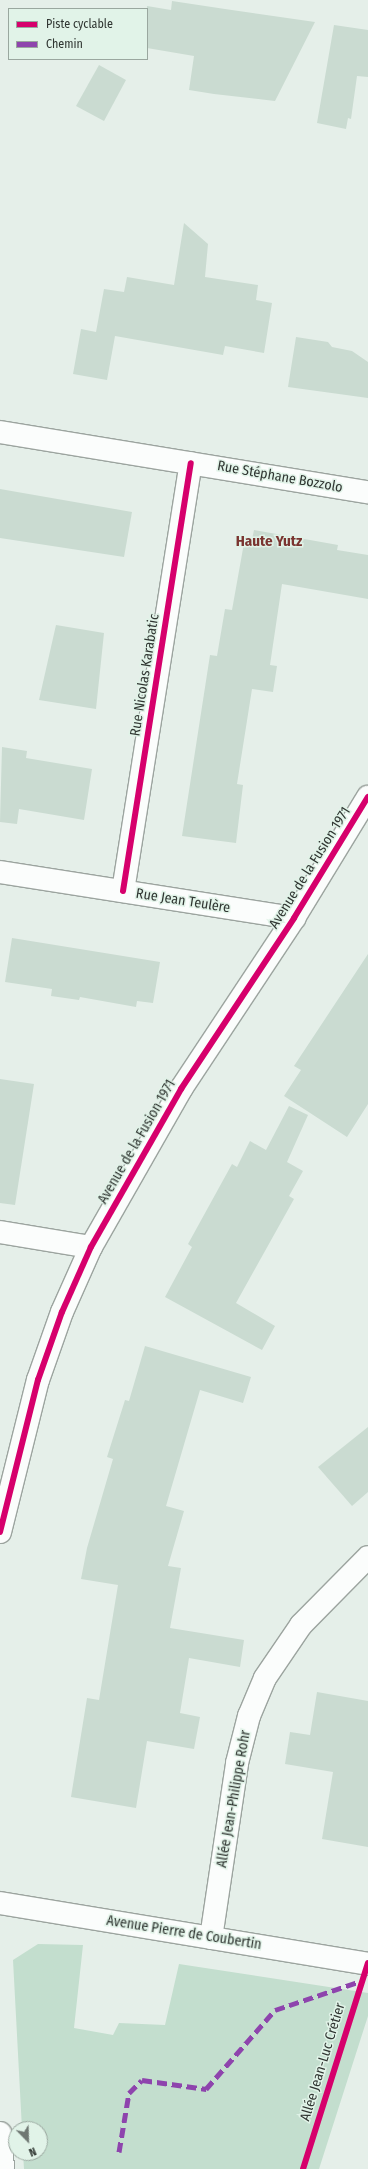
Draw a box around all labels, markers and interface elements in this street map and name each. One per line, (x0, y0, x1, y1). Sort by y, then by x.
legend (8, 8, 148, 60)
text: Piste cyclable (46, 17, 113, 31)
text: Chemin (46, 37, 83, 51)
street label: Rue Stéphane Bozzolo (216, 458, 344, 496)
district label: Haute Yutz (236, 533, 302, 551)
street label: Rue Nicolas Karabatic (127, 613, 163, 737)
street label: Avenue de la Fusion 1971 (266, 804, 354, 932)
street label: Rue Jean Teulère (135, 885, 231, 917)
street label: Avenue de la Fusion 1971 (95, 1077, 179, 1207)
street label: Allée Jean-Philippe Rohr (214, 1729, 254, 1869)
street label: Avenue Pierre de Coubertin (105, 1912, 263, 1954)
street label: Allée Jean-Luc Crétier (297, 2001, 349, 2123)
north arrow (8, 2121, 48, 2161)
text: N (27, 2144, 38, 2159)

